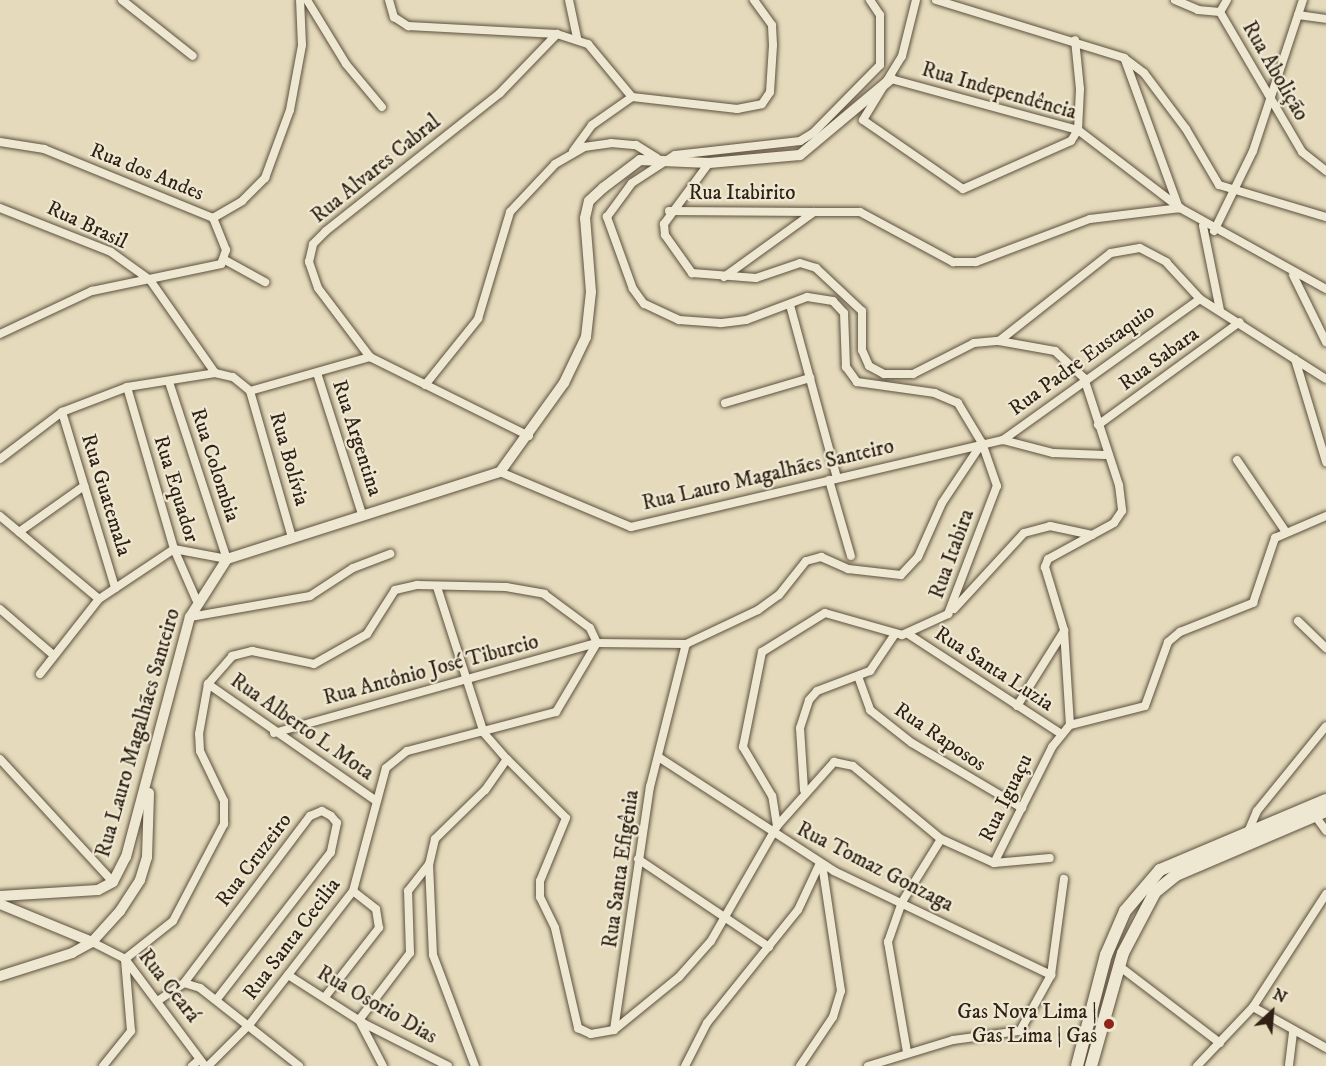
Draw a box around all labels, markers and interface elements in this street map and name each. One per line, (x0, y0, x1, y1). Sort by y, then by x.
street label: Rua Abolição (1236, 17, 1314, 125)
street label: Rua Independência (919, 57, 1079, 125)
street label: Rua Alvares Cabral (306, 109, 446, 229)
street label: Rua dos Andes (87, 138, 207, 206)
street label: Rua Itabirito (689, 180, 795, 206)
street label: Rua Brasil (43, 195, 131, 255)
street label: Rua Padre Eustaquio (1004, 299, 1160, 421)
street label: Rua Sabara (1114, 321, 1204, 397)
street label: Rua Argentina (326, 377, 388, 499)
street label: Rua Colombia (185, 405, 245, 525)
street label: Rua Bolívia (264, 409, 314, 509)
street label: Rua Guatemala (75, 431, 137, 559)
street label: Rua Equador (148, 433, 204, 545)
street label: Rua Lauro Magalhães Santeiro (640, 434, 896, 516)
street label: Rua Itabira (924, 506, 980, 602)
street label: Rua Lauro Magalhães Santeiro (90, 606, 186, 860)
street label: Rua Santa Luzia (930, 621, 1058, 717)
street label: Rua Antônio José Tiburcio (321, 629, 541, 711)
street label: Rua Alberto L Mota (225, 668, 379, 786)
street label: Rua Raposos (889, 697, 991, 777)
street label: Rua Iguaçu (974, 750, 1038, 846)
street label: Rua Santa Efigênia (597, 788, 645, 950)
street label: Rua Cruzeiro (211, 808, 297, 912)
street label: Rua Tomaz Gonzaga (792, 817, 958, 917)
street label: Rua Santa Cecilia (238, 873, 346, 1005)
street label: Rua Ceará (133, 944, 205, 1028)
street label: Rua Osorio Dias (312, 960, 442, 1050)
north arrow (1242, 982, 1302, 1042)
text: N (1270, 984, 1290, 1008)
place label: Gas Nova Lima | Gas Lima | Gas (957, 999, 1097, 1049)
marker: Gas Nova Lima | Gas Lima | Gas (1102, 1017, 1116, 1031)

